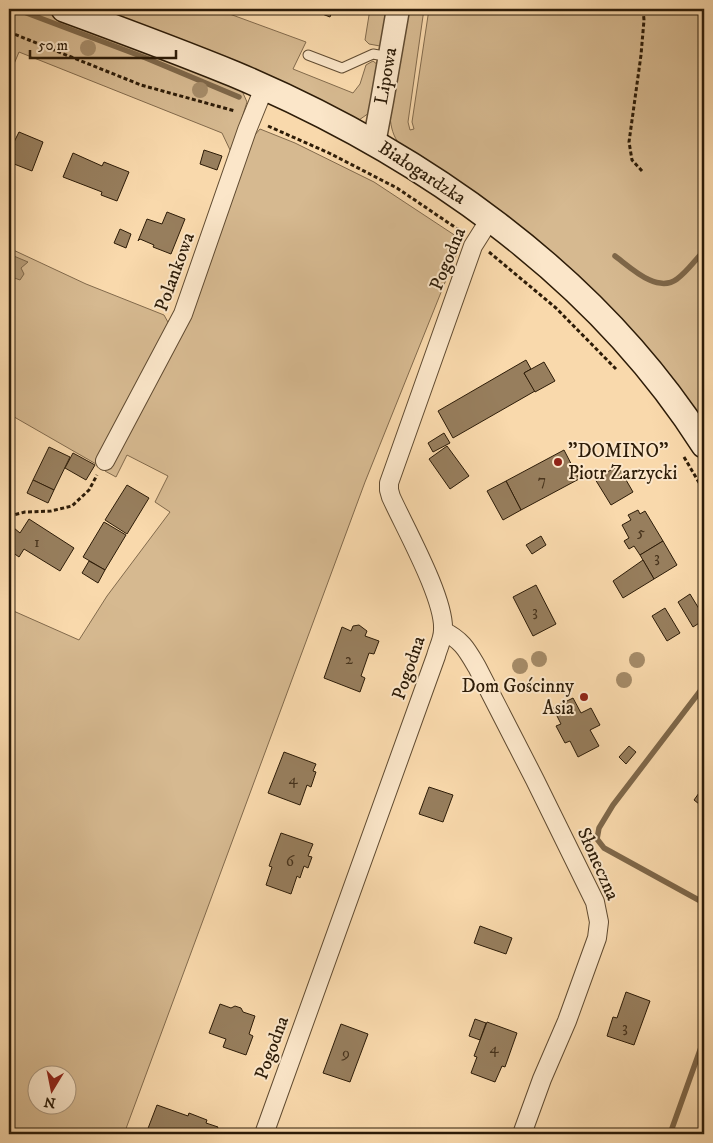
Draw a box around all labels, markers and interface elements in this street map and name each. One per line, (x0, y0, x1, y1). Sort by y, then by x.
scale bar (30, 28, 176, 60)
text: 50 m (38, 36, 68, 55)
street label: Lipowa (370, 46, 402, 106)
street label: Białogardzka (374, 136, 470, 210)
street label: Pogodna (425, 224, 471, 294)
street label: Polankowa (150, 229, 200, 315)
place label: "DOMINO" Piotr Zarzycki (568, 440, 677, 485)
marker: "DOMINO" Piotr Zarzycki (552, 456, 564, 468)
house number: 7 (538, 470, 546, 490)
house number: 5 (637, 522, 645, 542)
house number: 1 (34, 532, 40, 552)
house number: 3 (654, 547, 660, 567)
house number: 3 (532, 601, 538, 621)
street label: Pogodna (387, 633, 431, 703)
house number: 2 (345, 649, 353, 669)
place label: Dom Gościnny Asia (462, 675, 575, 720)
marker: Dom Gościnny Asia (578, 691, 590, 703)
house number: 4 (288, 769, 298, 789)
street label: Słoneczna (572, 824, 624, 904)
house number: 6 (286, 851, 295, 871)
street label: Pogodna (250, 1013, 294, 1083)
house number: 3 (622, 1017, 628, 1037)
house number: 4 (489, 1038, 499, 1058)
house number: 9 (341, 1043, 350, 1063)
north arrow (28, 1066, 78, 1116)
text: N (42, 1092, 57, 1112)

